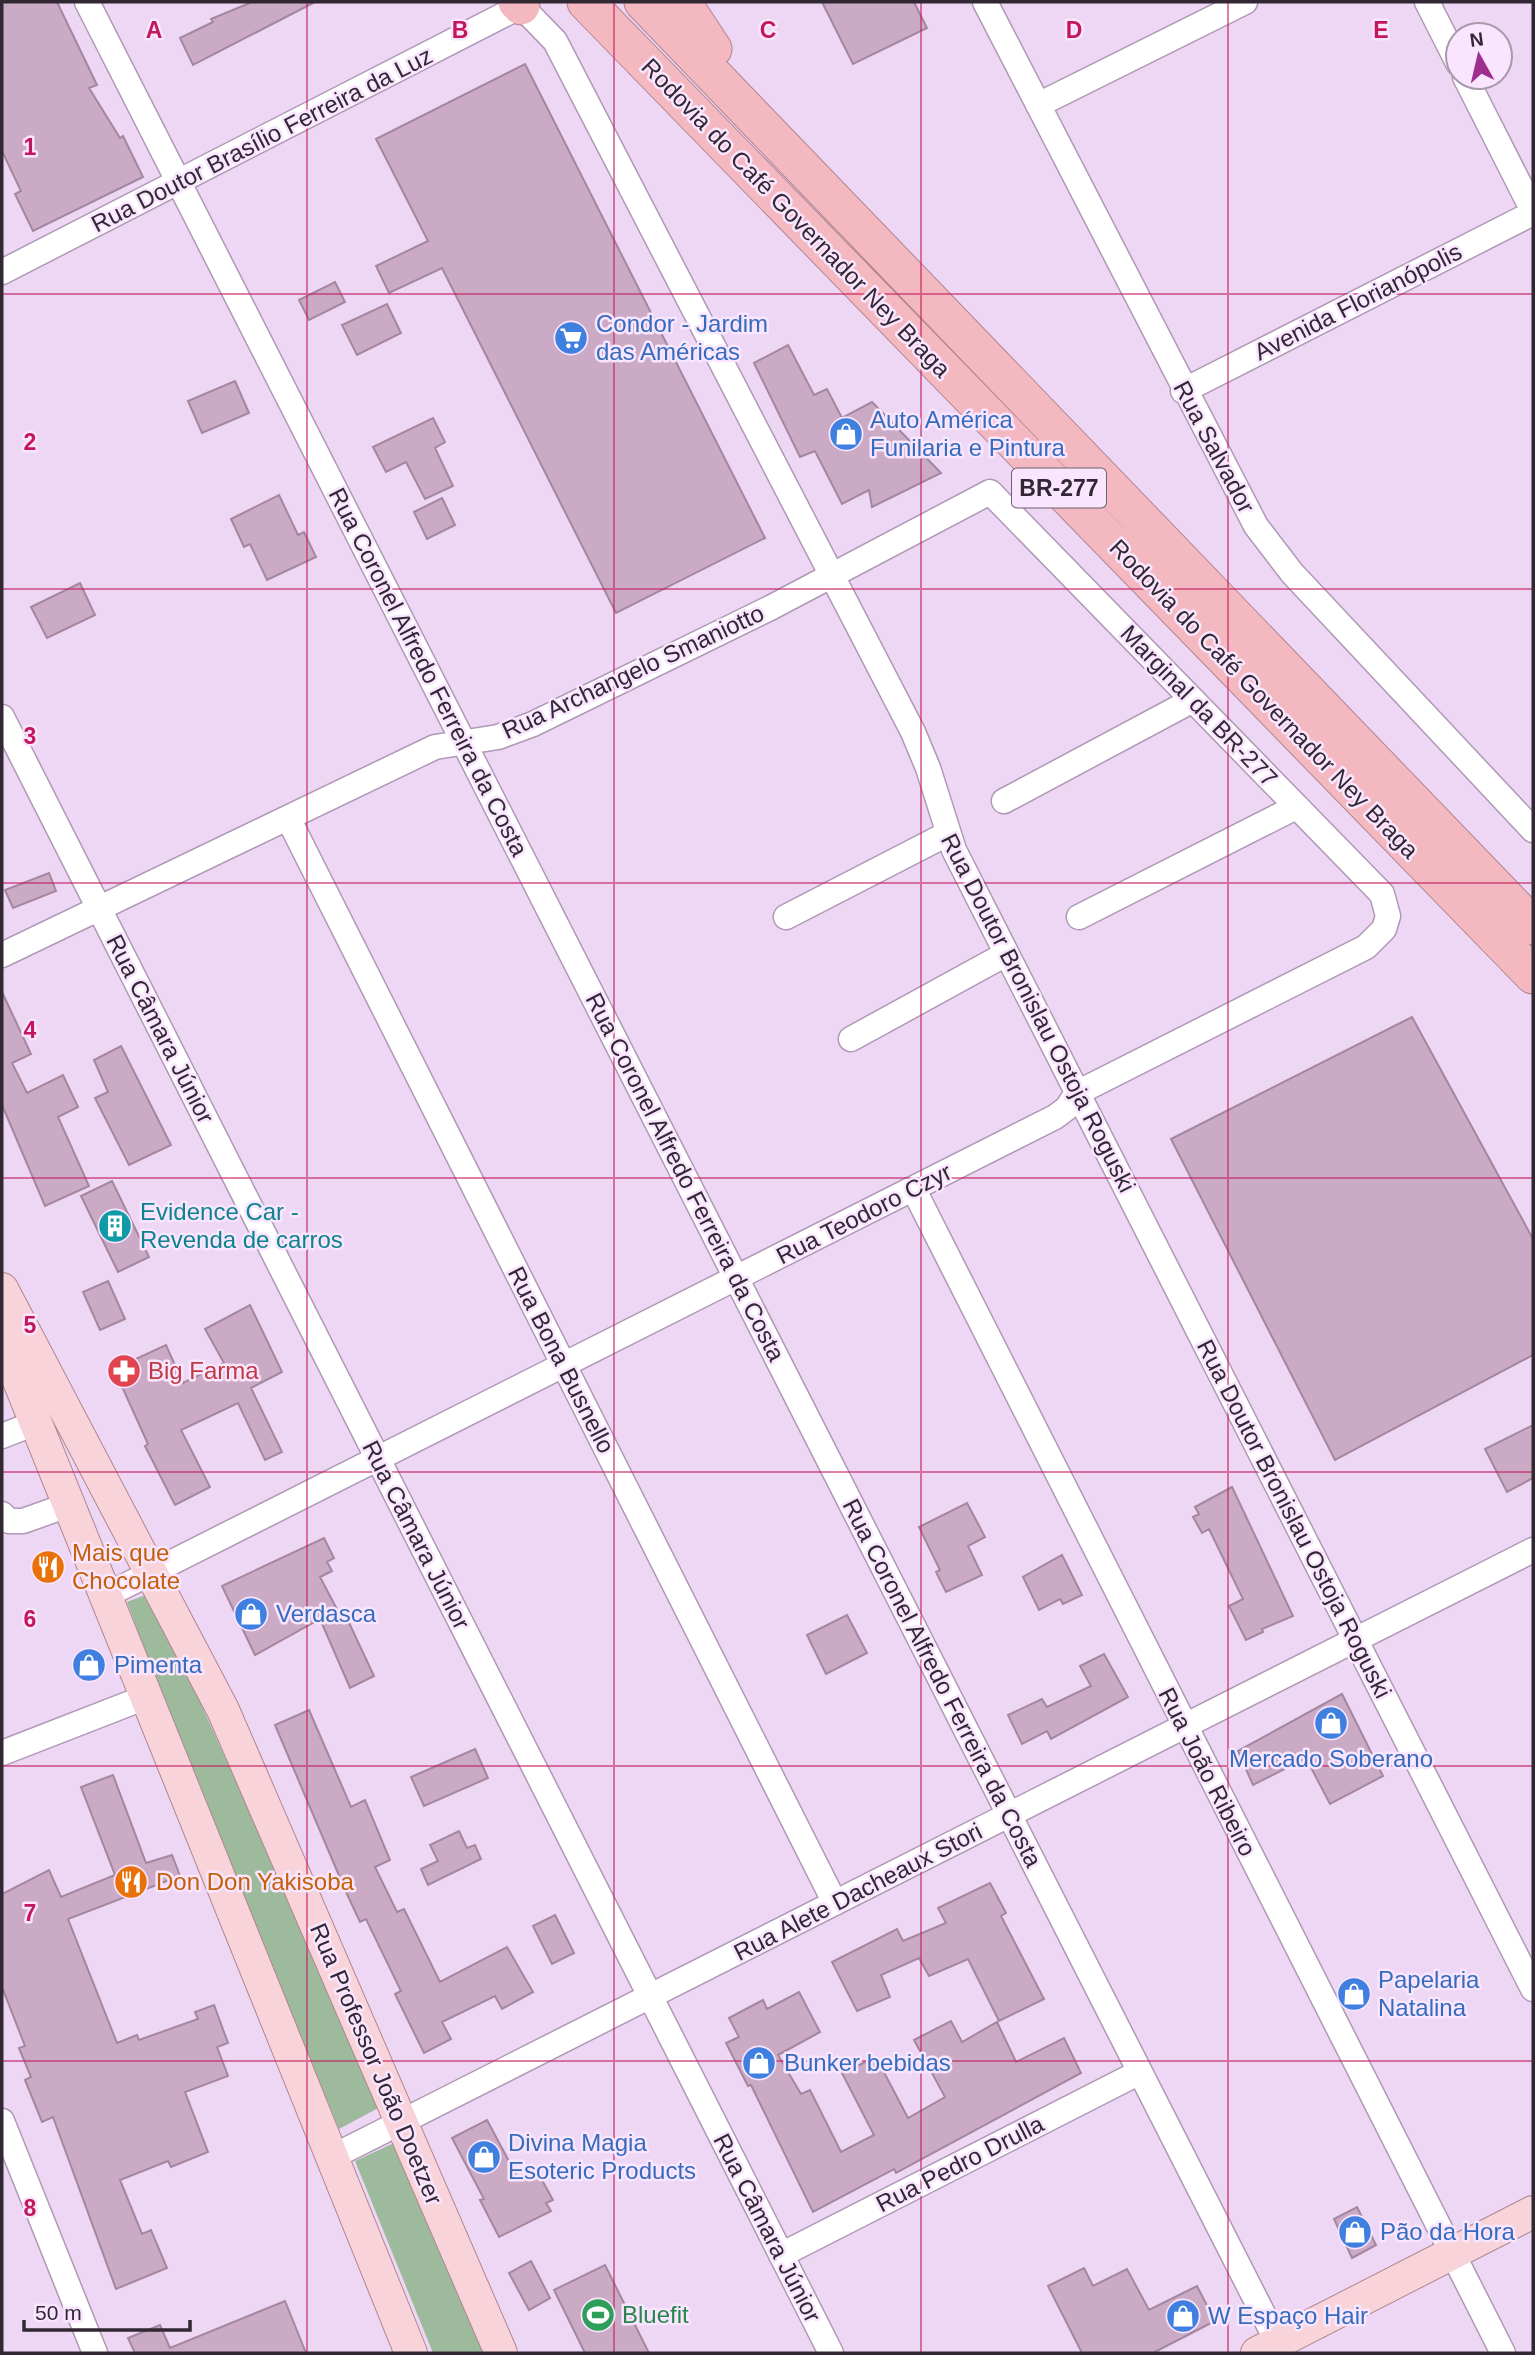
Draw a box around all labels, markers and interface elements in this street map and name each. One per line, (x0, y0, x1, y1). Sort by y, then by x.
text: A (146, 17, 162, 43)
text: B (452, 17, 468, 43)
text: C (760, 17, 776, 43)
text: D (1066, 17, 1082, 43)
text: E (1373, 17, 1389, 43)
north arrow (1444, 21, 1514, 91)
text: N (1468, 28, 1485, 51)
street label: Rua Doutor Brasílio Ferreira da Luz (87, 42, 437, 238)
street label: Rodovia do Café Governador Ney Braga (637, 53, 957, 383)
text: 1 (24, 134, 37, 160)
street label: Avenida Florianópolis (1250, 238, 1466, 366)
place label: Condor - Jardim das Américas (596, 310, 768, 365)
supermarket icon: Condor - Jardim das Américas (552, 319, 590, 357)
street label: Rua Salvador (1168, 376, 1260, 517)
place label: Auto América Funilaria e Pintura (870, 406, 1065, 461)
shop icon: Auto América Funilaria e Pintura (827, 415, 865, 453)
text: 2 (24, 429, 36, 455)
road number: BR-277 (1012, 468, 1106, 508)
street label: Rua Coronel Alfredo Ferreira da Costa (323, 483, 534, 861)
street label: Rodovia do Café Governador Ney Braga (1105, 534, 1425, 864)
street label: Rua Archangelo Smaniotto (498, 599, 768, 744)
street label: Marginal da BR-277 (1116, 620, 1283, 792)
text: 3 (24, 723, 36, 749)
street label: Rua Doutor Bronislau Ostoja Roguski (936, 829, 1141, 1197)
street label: Rua Câmara Júnior (101, 930, 220, 1128)
street label: Rua Coronel Alfredo Ferreira da Costa (580, 988, 791, 1366)
text: 4 (24, 1017, 37, 1043)
street label: Rua Teodoro Czyr (772, 1158, 956, 1269)
place label: Evidence Car - Revenda de carros (140, 1198, 343, 1253)
building icon: Evidence Car - Revenda de carros (96, 1207, 134, 1245)
street label: Rua Bona Busnello (503, 1262, 620, 1457)
text: 5 (24, 1312, 37, 1338)
street label: Rua Doutor Bronislau Ostoja Roguski (1192, 1335, 1397, 1703)
pharmacy icon: Big Farma (105, 1352, 143, 1390)
place label: Big Farma (148, 1357, 259, 1384)
street label: Rua Câmara Júnior (357, 1436, 476, 1634)
street label: Rua Coronel Alfredo Ferreira da Costa (837, 1494, 1048, 1872)
place label: Mais que Chocolate (72, 1539, 180, 1594)
restaurant icon: Mais que Chocolate (29, 1548, 67, 1586)
shop icon: Verdasca (232, 1595, 270, 1633)
place label: Verdasca (276, 1600, 377, 1627)
text: 6 (24, 1606, 36, 1632)
shop icon: Pimenta (70, 1646, 108, 1684)
place label: Pimenta (114, 1651, 203, 1678)
street label: Rua João Ribeiro (1153, 1683, 1262, 1861)
shop icon: Mercado Soberano (1312, 1704, 1350, 1742)
place label: Mercado Soberano (1229, 1745, 1433, 1772)
street label: Rua Alete Dacheaux Stori (729, 1817, 986, 1966)
restaurant icon: Don Don Yakisoba (112, 1863, 150, 1901)
place label: Don Don Yakisoba (156, 1868, 355, 1895)
text: 7 (24, 1900, 36, 1926)
street label: Rua Professor João Doetzer (305, 1919, 448, 2208)
place label: Papelaria Natalina (1378, 1966, 1480, 2021)
shop icon: Papelaria Natalina (1335, 1975, 1373, 2013)
shop icon: Bunker bebidas (740, 2044, 778, 2082)
place label: Bunker bebidas (784, 2049, 951, 2076)
street label: Rua Pedro Drulla (872, 2109, 1048, 2217)
place label: Divina Magia Esoteric Products (508, 2129, 696, 2184)
street label: Rua Câmara Júnior (708, 2129, 827, 2327)
shop icon: Divina Magia Esoteric Products (465, 2138, 503, 2176)
text: 8 (24, 2195, 37, 2221)
shop icon: Pão da Hora (1336, 2213, 1374, 2251)
place label: Pão da Hora (1380, 2218, 1515, 2245)
scale bar (24, 2288, 191, 2332)
sports icon: Bluefit (579, 2296, 617, 2334)
shop icon: W Espaço Hair (1164, 2297, 1202, 2335)
text: 50 m (35, 2301, 82, 2324)
place label: Bluefit (622, 2301, 689, 2328)
place label: W Espaço Hair (1208, 2302, 1368, 2329)

